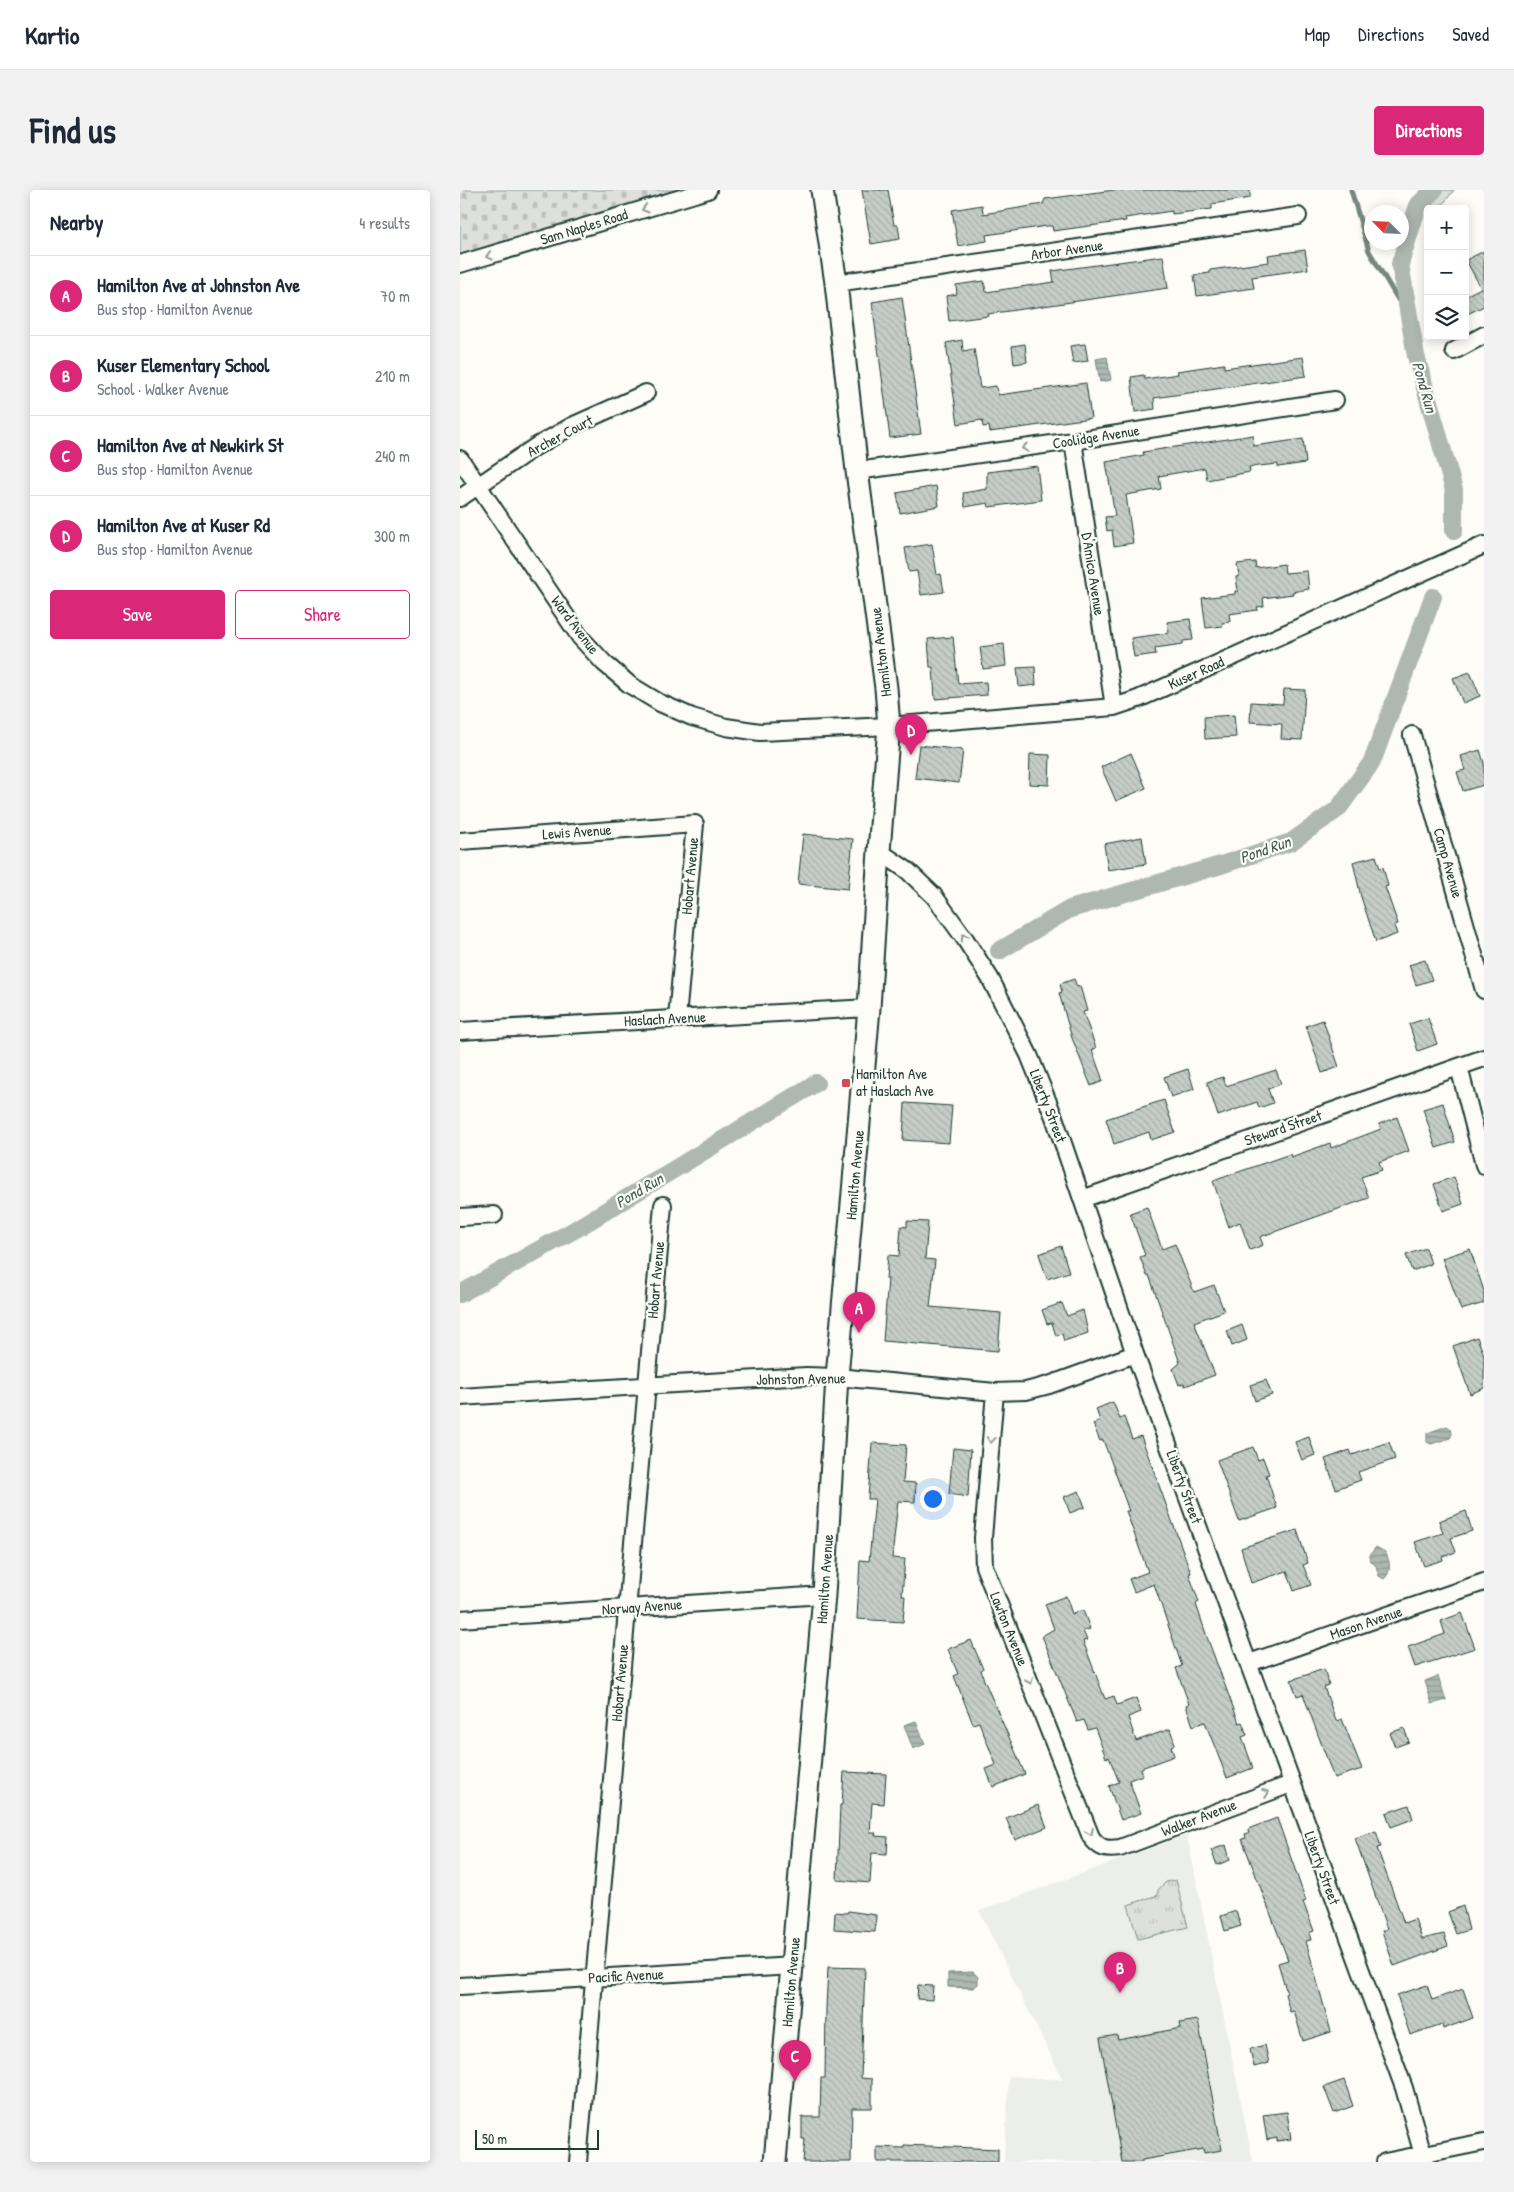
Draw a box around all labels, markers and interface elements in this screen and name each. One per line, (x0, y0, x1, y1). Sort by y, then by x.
text: Kartio (25, 19, 80, 51)
text: Map (1305, 22, 1330, 47)
text: Directions (1358, 22, 1424, 47)
text: Saved (1452, 22, 1489, 47)
button: Directions (1374, 106, 1484, 155)
text: Find us (30, 107, 116, 154)
street label: Sam Naples Road (538, 203, 630, 250)
one-way arrow (641, 203, 649, 213)
north arrow (1364, 205, 1409, 250)
map controls (1424, 205, 1469, 340)
button: + (1424, 205, 1469, 250)
text: Nearby (50, 208, 103, 237)
text: 4 results (359, 212, 410, 234)
street label: Arbor Avenue (1030, 234, 1104, 265)
one-way arrow (485, 250, 494, 260)
button: − (1424, 250, 1469, 295)
text: Hamilton Ave at Johnston Ave (97, 272, 300, 298)
text: A (62, 285, 70, 307)
text: 70 m (380, 285, 410, 307)
button: layers (1424, 295, 1469, 340)
text: Bus stop · Hamilton Avenue (97, 298, 253, 320)
text: Kuser Elementary School (97, 352, 269, 378)
water label: Pond Run (1407, 359, 1443, 417)
text: B (62, 365, 70, 387)
text: 210 m (375, 365, 410, 387)
text: School · Walker Avenue (97, 378, 229, 400)
street label: Archer Court (523, 409, 597, 462)
street label: Coolidge Avenue (1051, 419, 1141, 454)
text: Hamilton Ave at Newkirk St (97, 432, 283, 458)
one-way arrow (1021, 443, 1029, 453)
text: C (62, 445, 70, 467)
text: 240 m (375, 445, 410, 467)
text: Bus stop · Hamilton Avenue (97, 458, 253, 480)
text: Hamilton Ave at Kuser Rd (97, 512, 270, 538)
text: D (62, 525, 70, 547)
text: 300 m (374, 525, 410, 547)
street label: D'Amico Avenue (1077, 531, 1110, 617)
text: Bus stop · Hamilton Avenue (97, 538, 253, 560)
button: Save (50, 590, 225, 639)
button: Share (235, 590, 410, 639)
street label: Ward Avenue (546, 591, 604, 658)
street label: Hamilton Avenue (865, 606, 896, 698)
street label: Kuser Road (1164, 651, 1227, 694)
pin: D (895, 714, 927, 755)
street label: Lewis Avenue (542, 819, 612, 844)
street label: Camp Avenue (1428, 825, 1469, 900)
water label: Pond Run (1237, 830, 1295, 868)
street label: Hobart Avenue (676, 836, 703, 916)
one-way arrow (961, 933, 970, 943)
street label: Haslach Avenue (623, 1006, 707, 1031)
place label: Hamilton Ave at Haslach Ave (856, 1063, 934, 1101)
street label: Liberty Street (1025, 1066, 1072, 1146)
marker: Hamilton Ave at Haslach Ave (840, 1077, 852, 1089)
street label: Steward Street (1241, 1104, 1325, 1151)
street label: Hamilton Avenue (840, 1129, 869, 1221)
water label: Pond Run (611, 1166, 669, 1213)
street label: Hobart Avenue (642, 1240, 669, 1320)
pin: A (843, 1292, 875, 1333)
street label: Johnston Avenue (756, 1367, 846, 1390)
one-way arrow (986, 1437, 997, 1445)
street label: Liberty Street (1161, 1447, 1208, 1527)
your location (920, 1486, 946, 1512)
street label: Hamilton Avenue (811, 1533, 838, 1625)
street label: Lawton Avenue (985, 1589, 1034, 1669)
street label: Norway Avenue (601, 1593, 683, 1620)
street label: Mason Avenue (1327, 1600, 1405, 1645)
street label: Hobart Avenue (606, 1643, 633, 1723)
one-way arrow (1023, 1676, 1034, 1685)
one-way arrow (1262, 1788, 1270, 1798)
street label: Walker Avenue (1158, 1794, 1239, 1841)
one-way arrow (1083, 1827, 1094, 1836)
street label: Liberty Street (1299, 1828, 1346, 1908)
street label: Hamilton Avenue (776, 1936, 805, 2028)
pin: B (1104, 1952, 1136, 1993)
street label: Pacific Avenue (588, 1963, 664, 1988)
pin: C (779, 2040, 811, 2081)
scale bar (475, 2127, 599, 2150)
text: 50 m (482, 2129, 507, 2148)

